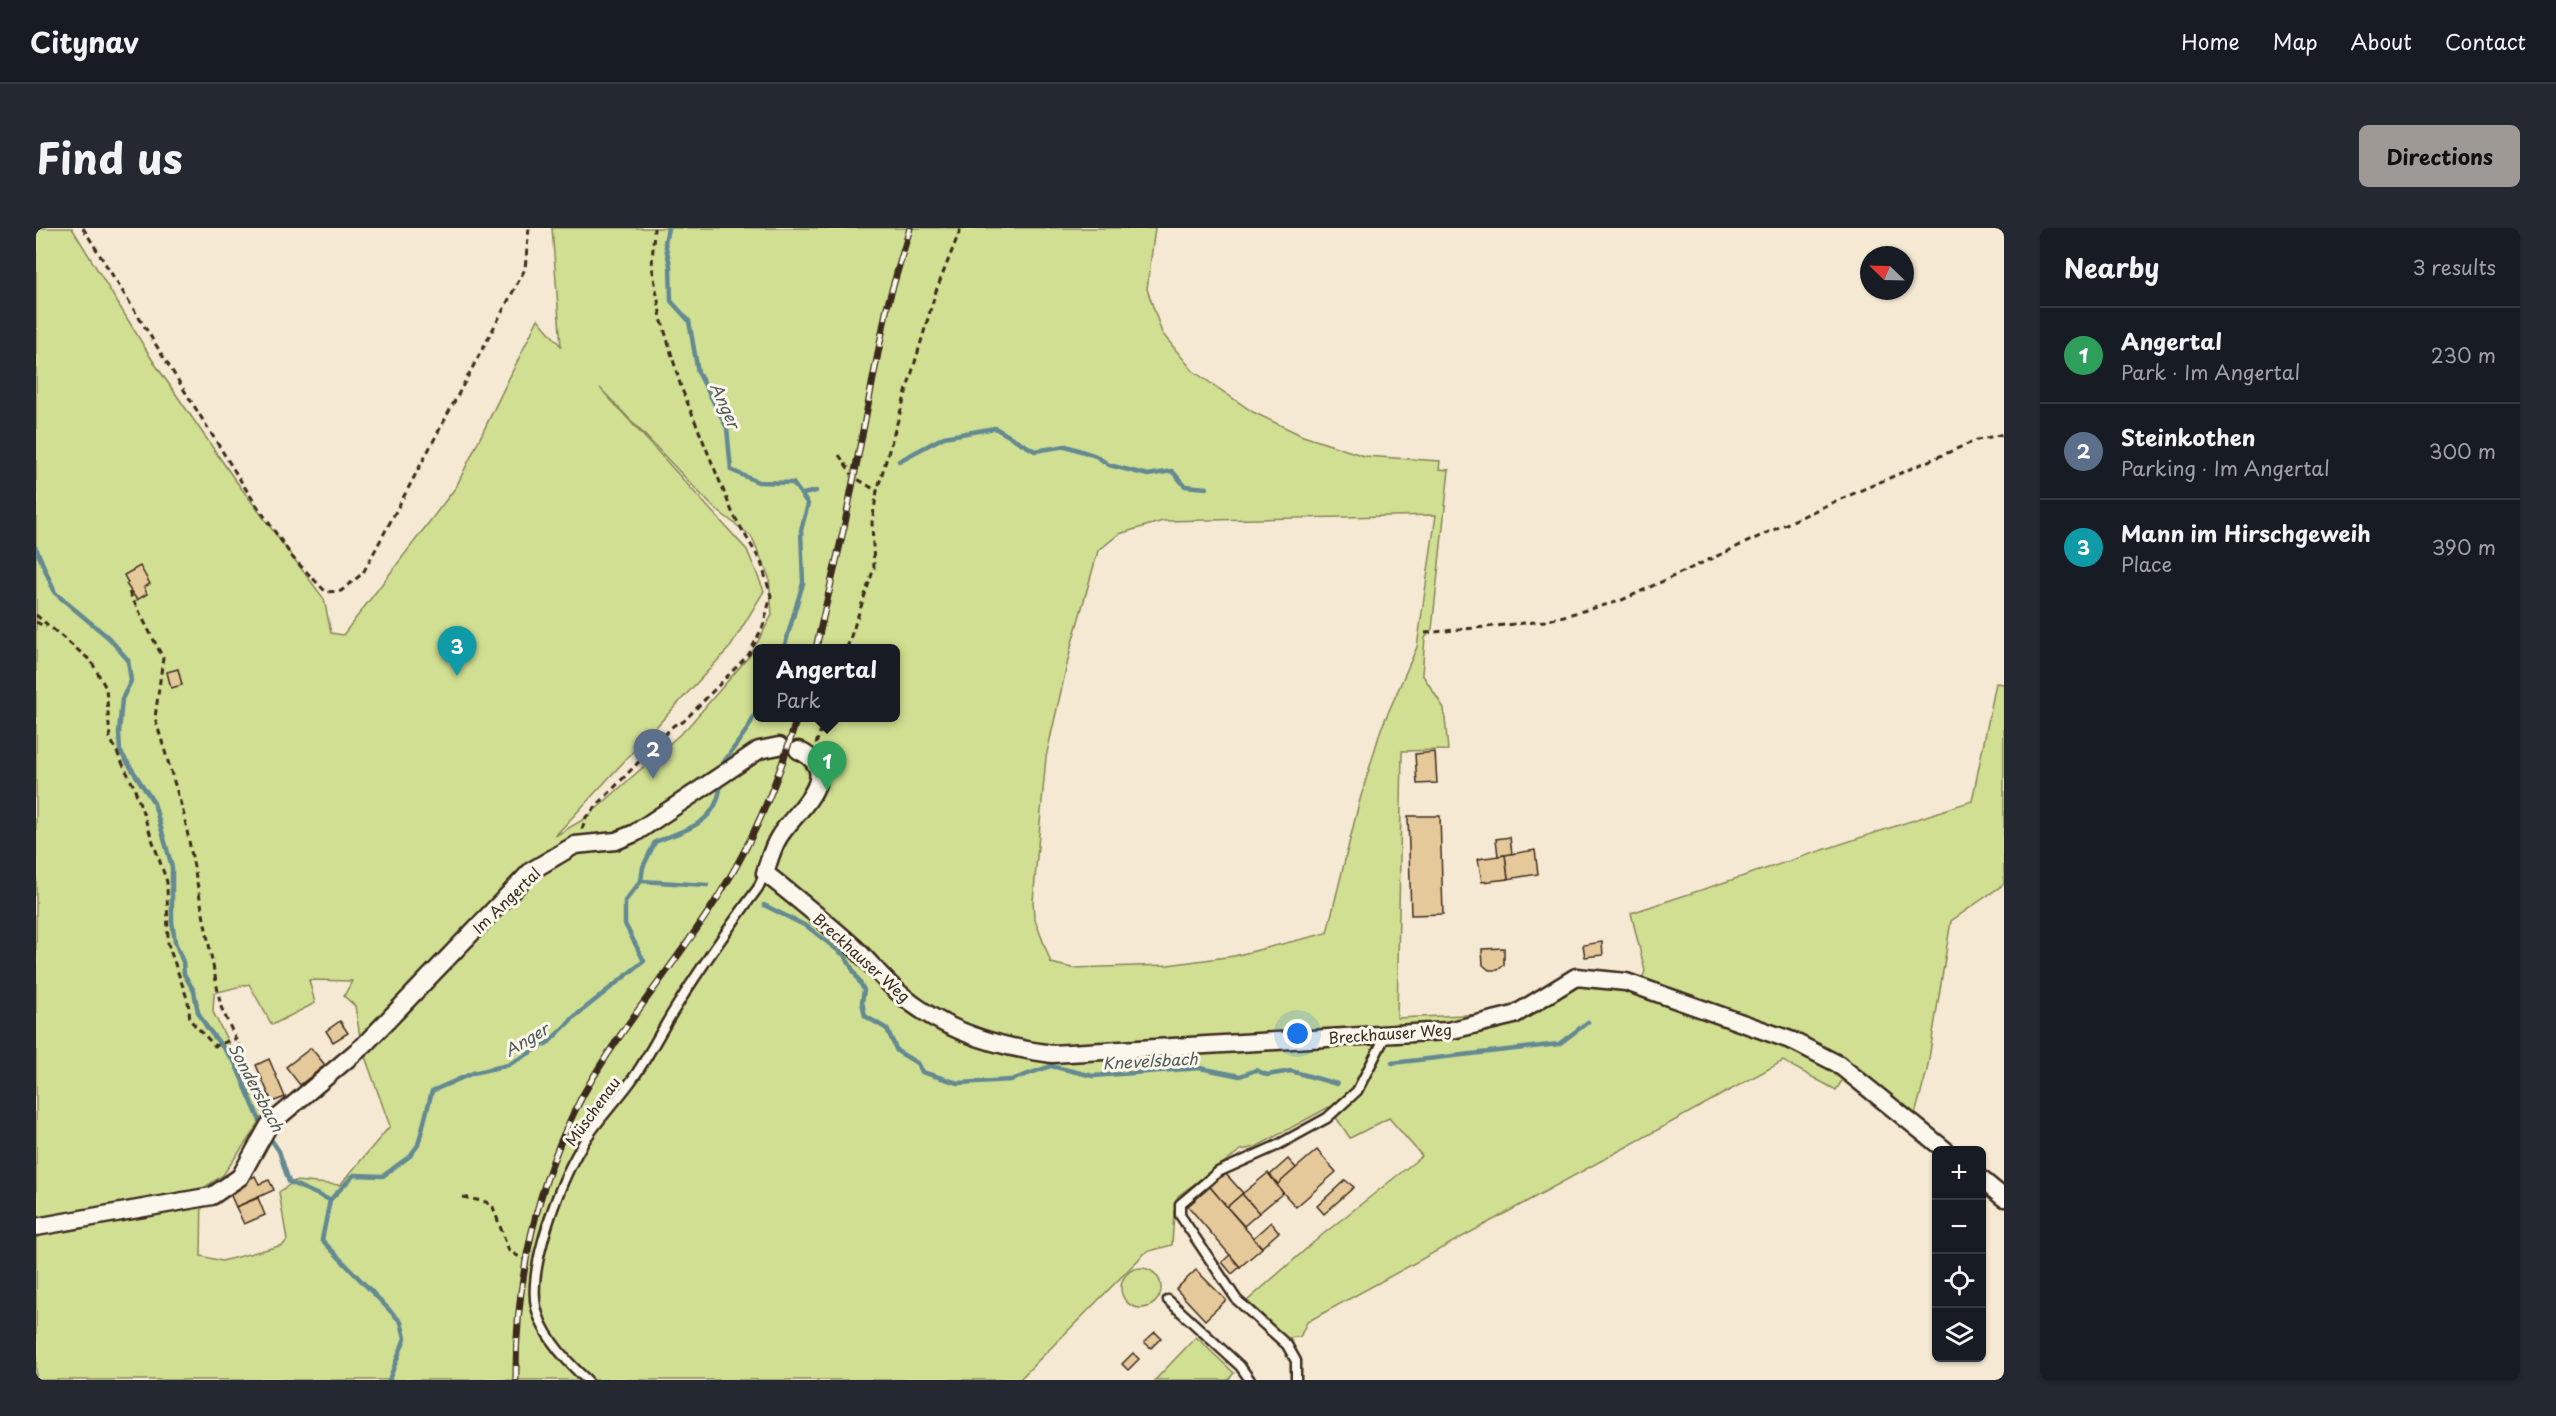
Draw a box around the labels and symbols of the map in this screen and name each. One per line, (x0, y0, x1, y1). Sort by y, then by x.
north arrow (1860, 246, 1914, 300)
water label: Anger (705, 378, 748, 434)
pin: 3 (438, 626, 476, 676)
pin: 2 (634, 730, 672, 779)
pin: 1 (808, 742, 846, 791)
street label: Im Angertal (467, 862, 545, 938)
street label: Breckhauser Weg (808, 907, 916, 1007)
water label: Anger (499, 1015, 555, 1062)
street label: Breckhauser Weg (1327, 1017, 1453, 1049)
your location (1283, 1019, 1312, 1048)
water label: Sondersbach (224, 1038, 291, 1136)
water label: Knevelsbach (1102, 1045, 1199, 1074)
street label: Müschenau (559, 1072, 625, 1150)

